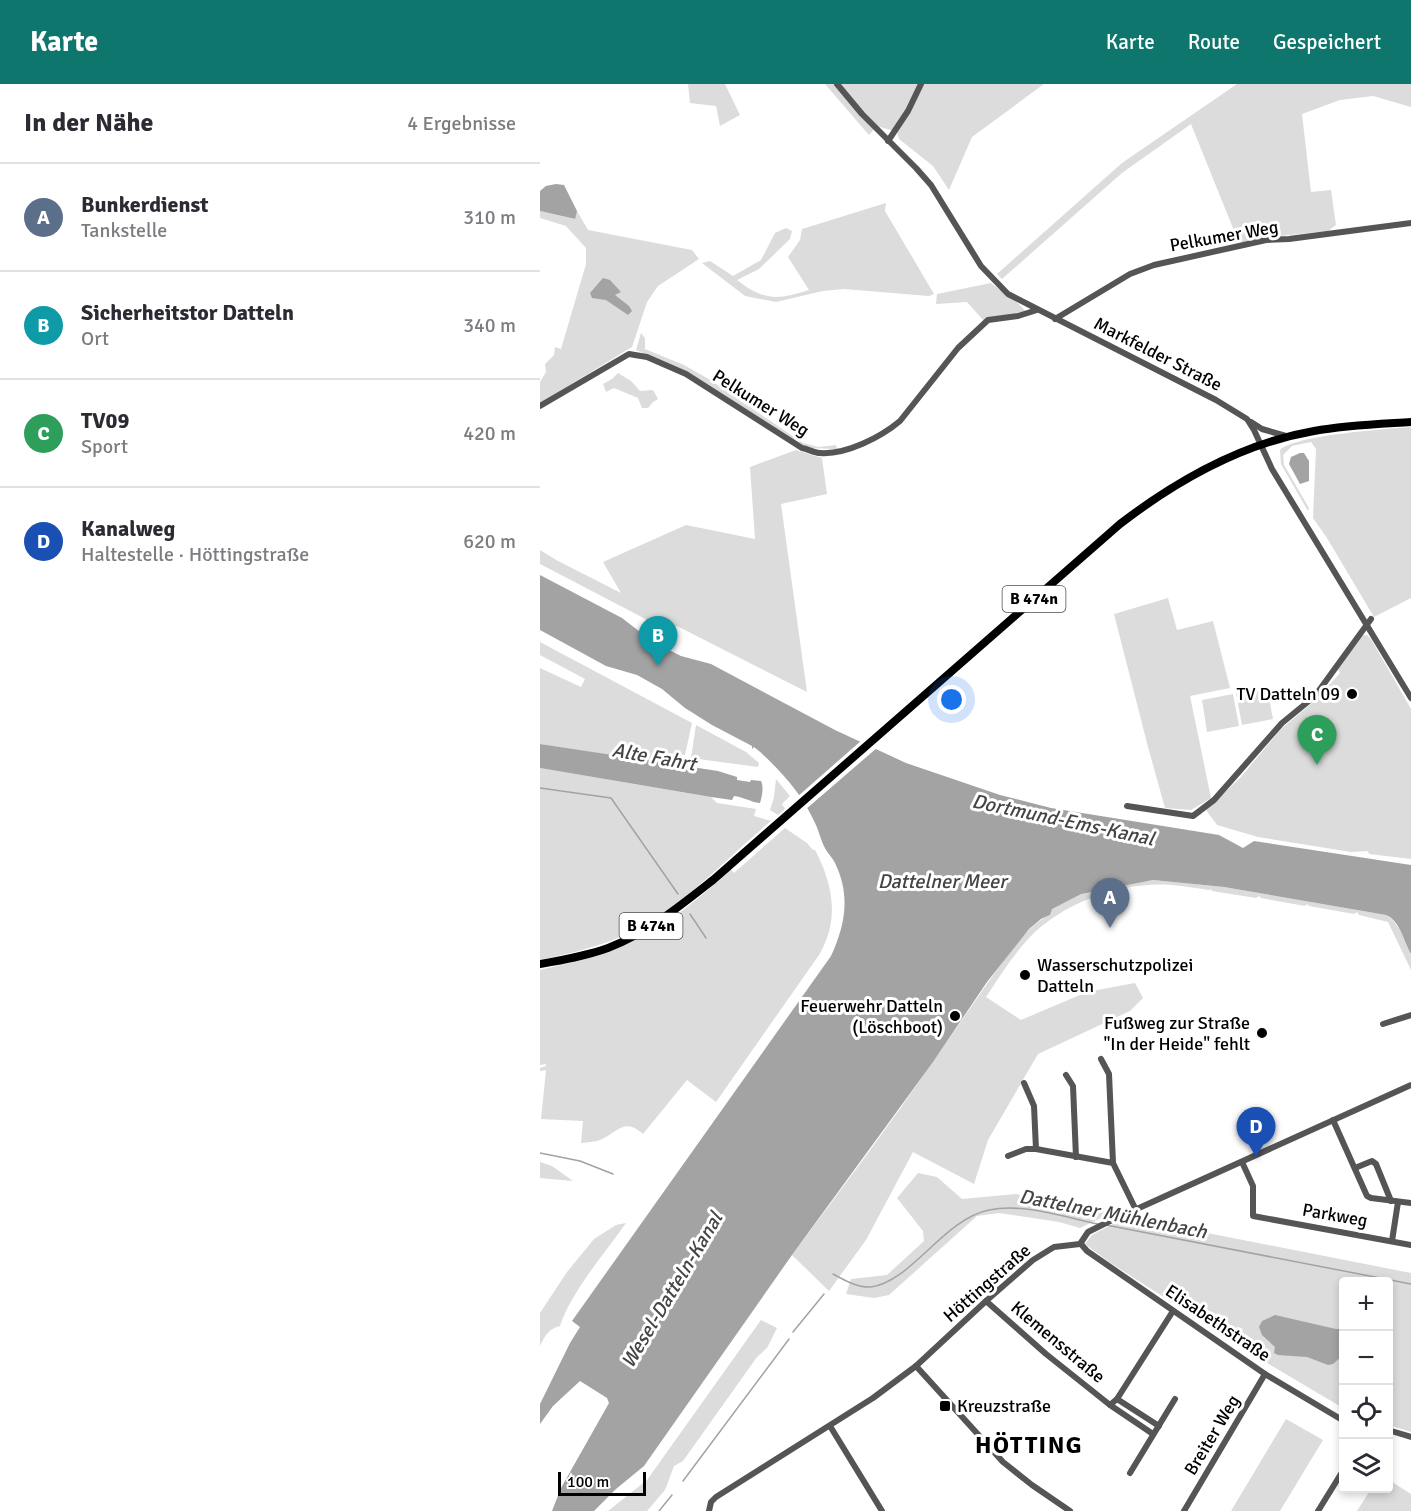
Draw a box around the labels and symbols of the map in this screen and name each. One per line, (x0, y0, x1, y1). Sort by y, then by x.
street label: Pelkumer Weg (1168, 216, 1280, 256)
street label: Markfelder Straße (1090, 312, 1226, 396)
street label: Pelkumer Weg (709, 365, 813, 441)
road number: B 474n (1002, 586, 1066, 612)
pin: B (638, 616, 678, 666)
place label: TV Datteln 09 (1236, 683, 1340, 705)
your location (937, 685, 966, 714)
marker: TV Datteln 09 (1345, 687, 1359, 701)
pin: C (1298, 716, 1336, 765)
water label: Alte Fahrt (610, 737, 700, 777)
water label: Dortmund-Ems-Kanal (970, 788, 1158, 852)
water label: Dattelner Meer (878, 869, 1009, 894)
pin: A (1090, 878, 1130, 928)
road number: B 474n (620, 913, 682, 939)
place label: Wasserschutzpolizei Datteln (1037, 954, 1193, 997)
marker: Wasserschutzpolizei Datteln (1018, 968, 1032, 982)
place label: Feuerwehr Datteln (Löschboot) (800, 995, 943, 1038)
marker: Feuerwehr Datteln (Löschboot) (948, 1009, 962, 1023)
place label: Fußweg zur Straße "In der Heide" fehlt (1103, 1012, 1250, 1055)
marker: Fußweg zur Straße "In der Heide" fehlt (1255, 1026, 1269, 1040)
pin: D (1236, 1108, 1276, 1157)
water label: Dattelner Mühlenbach (1017, 1184, 1210, 1245)
street label: Parkweg (1301, 1198, 1369, 1232)
water label: Wesel-Datteln-Kanal (616, 1206, 729, 1372)
street label: Höttingstraße (939, 1239, 1035, 1327)
street label: Elisabethstraße (1161, 1280, 1275, 1366)
street label: Klemensstraße (1007, 1296, 1109, 1388)
street label: Breiter Weg (1180, 1391, 1244, 1479)
place label: Kreuzstraße (957, 1395, 1051, 1417)
marker: Kreuzstraße (938, 1399, 952, 1413)
district label: HÖTTING (975, 1430, 1083, 1460)
scale bar (558, 1469, 646, 1496)

